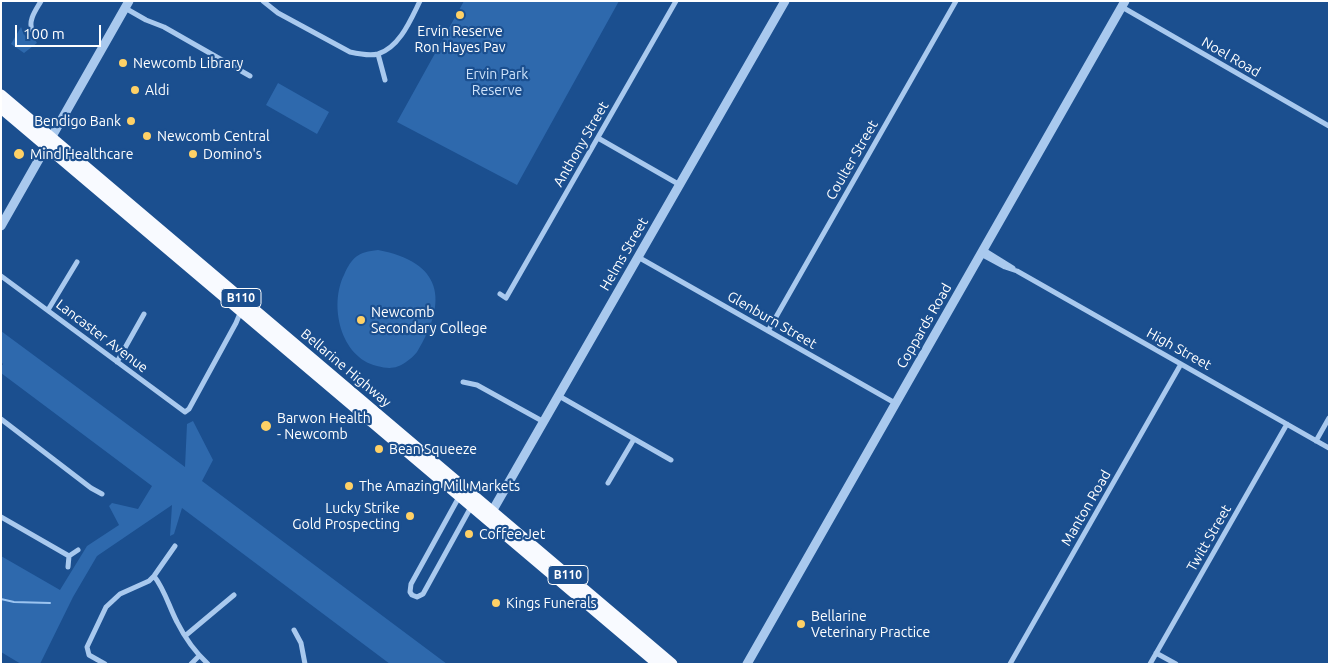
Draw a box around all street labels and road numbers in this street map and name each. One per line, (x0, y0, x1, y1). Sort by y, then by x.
street label: Noel Road (1199, 33, 1263, 81)
street label: Anthony Street (550, 98, 612, 190)
street label: Coulter Street (822, 117, 882, 203)
street label: Helms Street (596, 214, 652, 294)
street label: Coppards Road (893, 281, 955, 371)
road number: B110 (221, 288, 261, 308)
street label: Glenburn Street (724, 288, 820, 352)
street label: Lancaster Avenue (53, 296, 151, 376)
street label: High Street (1144, 324, 1214, 374)
street label: Bellarine Highway (297, 325, 395, 411)
street label: Manton Road (1058, 467, 1114, 549)
street label: Twitt Street (1183, 502, 1235, 574)
road number: B110 (548, 566, 588, 584)

